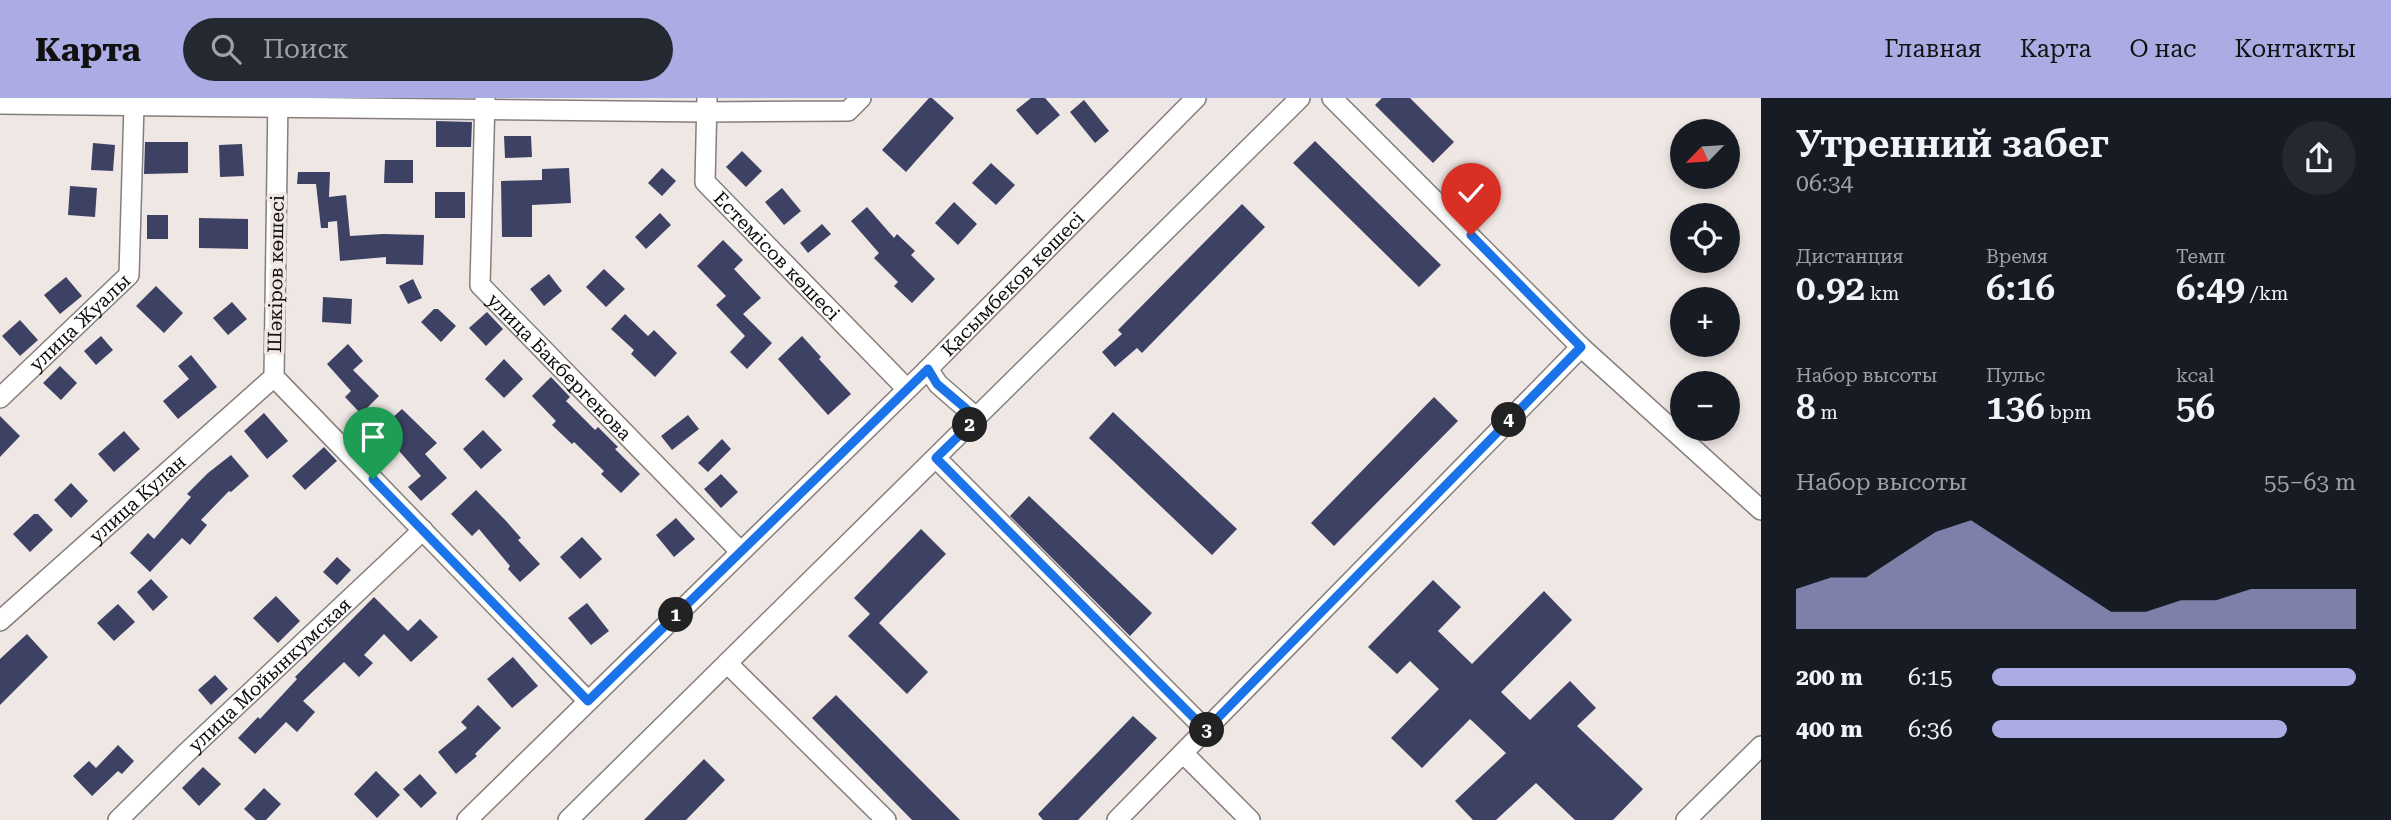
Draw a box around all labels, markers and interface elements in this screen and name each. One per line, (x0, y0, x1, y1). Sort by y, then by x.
search box (183, 18, 673, 81)
text: Карта (35, 30, 141, 69)
icon: search (207, 30, 245, 68)
text: Поиск (263, 34, 349, 64)
text: Главная (1884, 35, 1982, 63)
text: Карта (2020, 35, 2091, 63)
text: О нас (2129, 35, 2196, 63)
text: Контакты (2234, 35, 2356, 63)
north arrow (1670, 119, 1740, 189)
map controls (1670, 119, 1740, 441)
button: share (2282, 121, 2356, 195)
text: Утренний забег (1796, 122, 2109, 166)
pin (1441, 163, 1501, 235)
text: 06:34 (1796, 170, 1853, 197)
icon: check (1452, 174, 1490, 212)
street label: Естемісов көшесі (709, 186, 845, 325)
street label: Шәкіров көшесі (263, 195, 289, 353)
button: locate (1670, 203, 1740, 273)
street label: Қасымбеков көшесі (936, 207, 1089, 361)
text: Дистанция (1796, 245, 1903, 268)
text: Время (1986, 245, 2048, 268)
text: Темп (2176, 245, 2226, 268)
text: 0.92 (1796, 268, 1865, 309)
text: 6:16 (1986, 268, 2055, 309)
text: 6:49 (2176, 268, 2245, 309)
street label: улица Жуалы (24, 269, 135, 376)
text: km (1865, 282, 1899, 305)
text: /km (2245, 282, 2288, 305)
button: + (1670, 287, 1740, 357)
street label: улица Бакбергенова (483, 288, 637, 445)
text: Набор высоты (1796, 364, 1937, 387)
text: Пульс (1986, 364, 2045, 387)
text: kcal (2176, 364, 2214, 387)
button: − (1670, 371, 1740, 441)
text: 8 (1796, 387, 1816, 428)
text: 136 (1986, 387, 2045, 428)
text: 56 (2176, 387, 2215, 428)
text: m (1816, 401, 1838, 424)
text: bpm (2045, 401, 2092, 424)
pin: 4 (1492, 402, 1526, 438)
pin (343, 407, 403, 479)
pin: 2 (953, 408, 988, 442)
text: 4 (1503, 408, 1514, 431)
text: 2 (964, 413, 975, 436)
icon: arrive (354, 418, 392, 456)
street label: улица Кулан (85, 450, 190, 548)
text: Набор высоты (1796, 469, 1967, 496)
text: 55–63 m (2264, 469, 2356, 496)
street label: улица Мойынкумская (183, 592, 356, 757)
pin: 1 (658, 598, 694, 632)
text: 1 (670, 603, 681, 626)
text: 200 m (1796, 664, 1863, 691)
text: 6:15 (1908, 664, 1953, 691)
pin: 3 (1190, 712, 1224, 748)
text: 400 m (1796, 716, 1863, 743)
text: 6:36 (1908, 716, 1953, 743)
text: 3 (1201, 718, 1212, 741)

